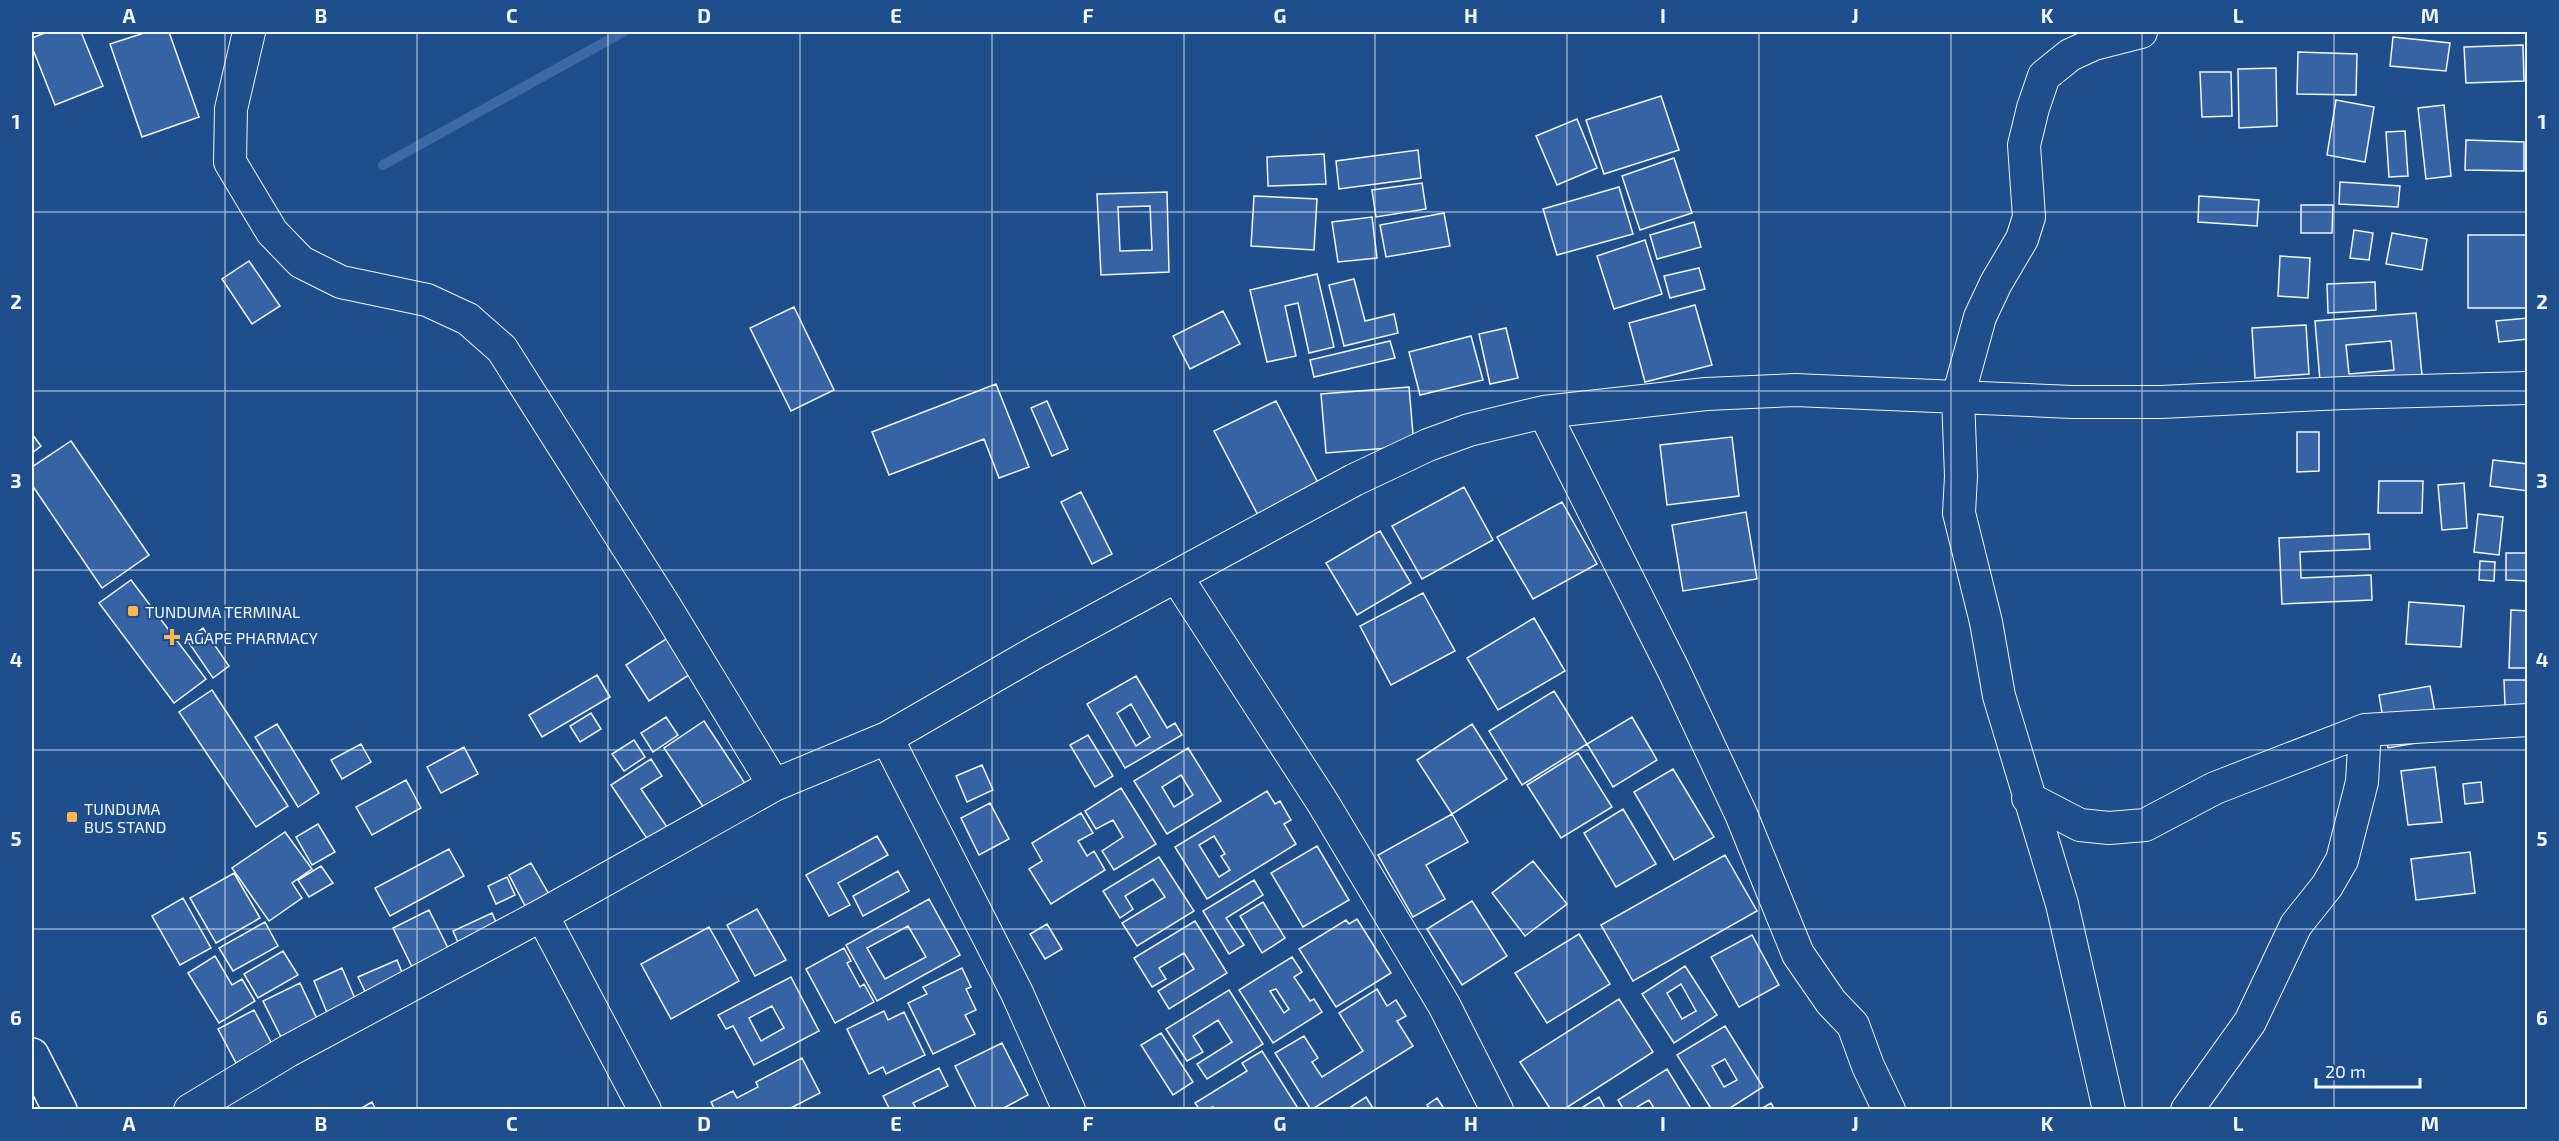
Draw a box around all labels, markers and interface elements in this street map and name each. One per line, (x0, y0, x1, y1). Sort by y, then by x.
text: A (122, 3, 136, 27)
text: B (315, 3, 327, 27)
text: C (506, 3, 518, 27)
text: D (697, 3, 711, 27)
text: E (890, 3, 902, 27)
text: F (1082, 3, 1094, 27)
text: G (1274, 3, 1286, 27)
text: H (1464, 3, 1478, 27)
text: I (1660, 3, 1666, 27)
text: J (1851, 3, 1859, 27)
text: K (2041, 3, 2054, 27)
text: L (2233, 3, 2244, 27)
text: M (2421, 3, 2439, 27)
text: 1 (12, 109, 20, 133)
text: 1 (2538, 109, 2546, 133)
text: 2 (10, 289, 22, 313)
text: 2 (2536, 289, 2548, 313)
text: 3 (10, 468, 22, 492)
text: 3 (2536, 468, 2548, 492)
place label: TUNDUMA TERMINAL (145, 602, 300, 621)
marker: TUNDUMA TERMINAL (126, 604, 140, 618)
place label: AGAPE PHARMACY (184, 628, 318, 647)
marker: AGAPE PHARMACY (165, 630, 179, 644)
text: 4 (10, 647, 23, 671)
text: 4 (2536, 647, 2549, 671)
place label: TUNDUMA BUS STAND (84, 799, 166, 836)
marker: TUNDUMA BUS STAND (65, 810, 79, 824)
text: 5 (10, 826, 22, 850)
text: 5 (2536, 826, 2548, 850)
text: 6 (10, 1005, 22, 1029)
text: 6 (2536, 1005, 2548, 1029)
scale bar (2316, 1051, 2420, 1089)
text: 20 m (2325, 1060, 2366, 1082)
text: A (122, 1111, 136, 1135)
text: B (315, 1111, 327, 1135)
text: C (506, 1111, 518, 1135)
text: D (697, 1111, 711, 1135)
text: E (890, 1111, 902, 1135)
text: F (1082, 1111, 1094, 1135)
text: G (1274, 1111, 1286, 1135)
text: H (1464, 1111, 1478, 1135)
text: I (1660, 1111, 1666, 1135)
text: J (1851, 1111, 1859, 1135)
text: K (2041, 1111, 2054, 1135)
text: L (2233, 1111, 2244, 1135)
text: M (2421, 1111, 2439, 1135)

